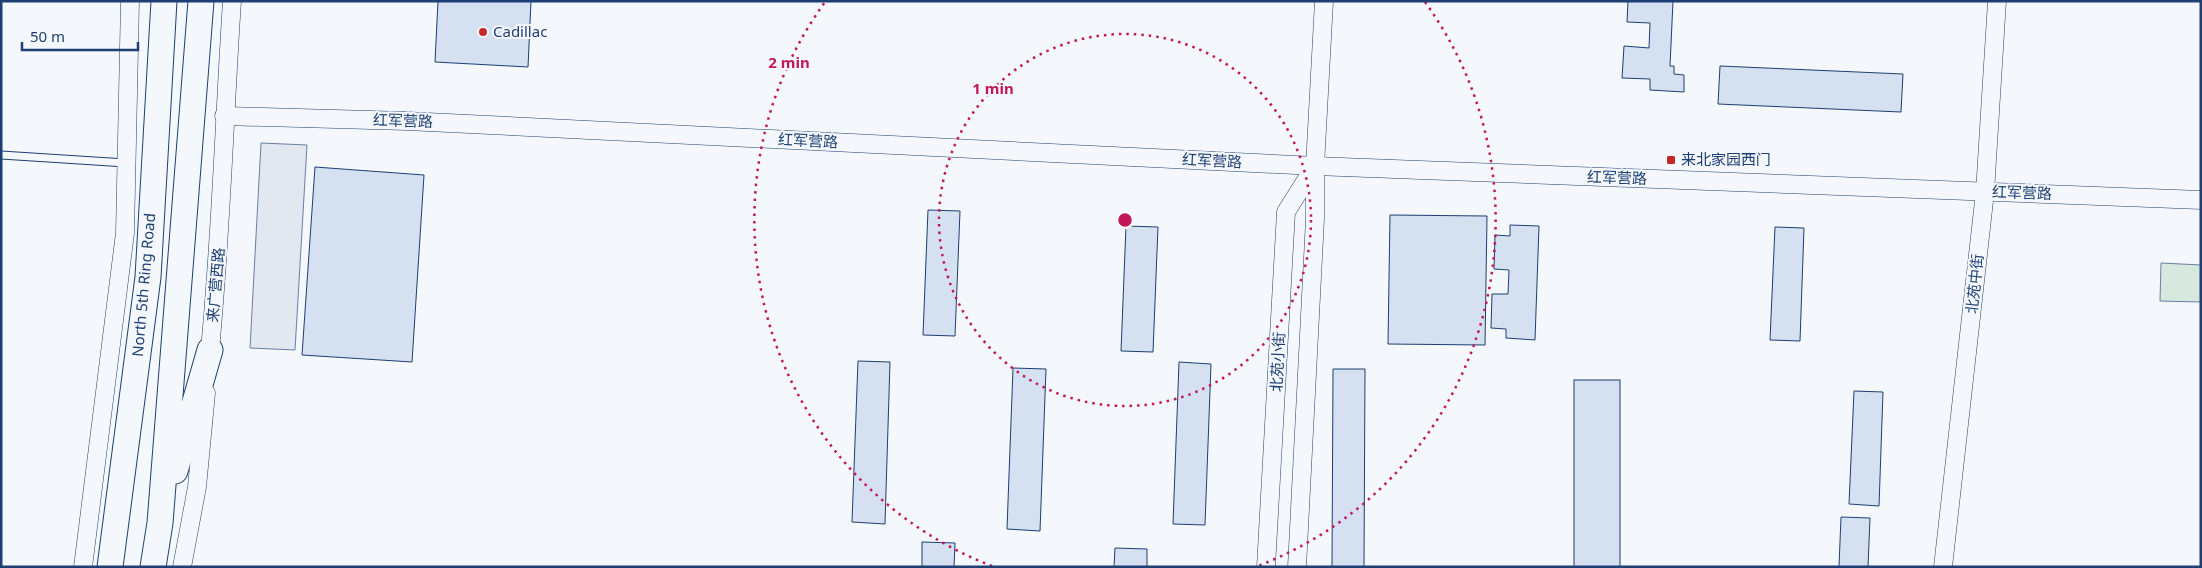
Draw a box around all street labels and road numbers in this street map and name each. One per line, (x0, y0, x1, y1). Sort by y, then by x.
street label: 红军营路 (373, 109, 433, 131)
street label: 红军营路 (778, 128, 839, 152)
street label: 红军营路 (1182, 148, 1243, 172)
street label: 红军营路 (1587, 166, 1647, 188)
street label: 红军营路 (1992, 181, 2052, 203)
street label: North 5th Ring Road (127, 212, 159, 358)
street label: 来广营西路 (202, 247, 228, 323)
street label: 北苑中街 (1961, 253, 1987, 315)
street label: 北苑小街 (1265, 331, 1289, 392)

